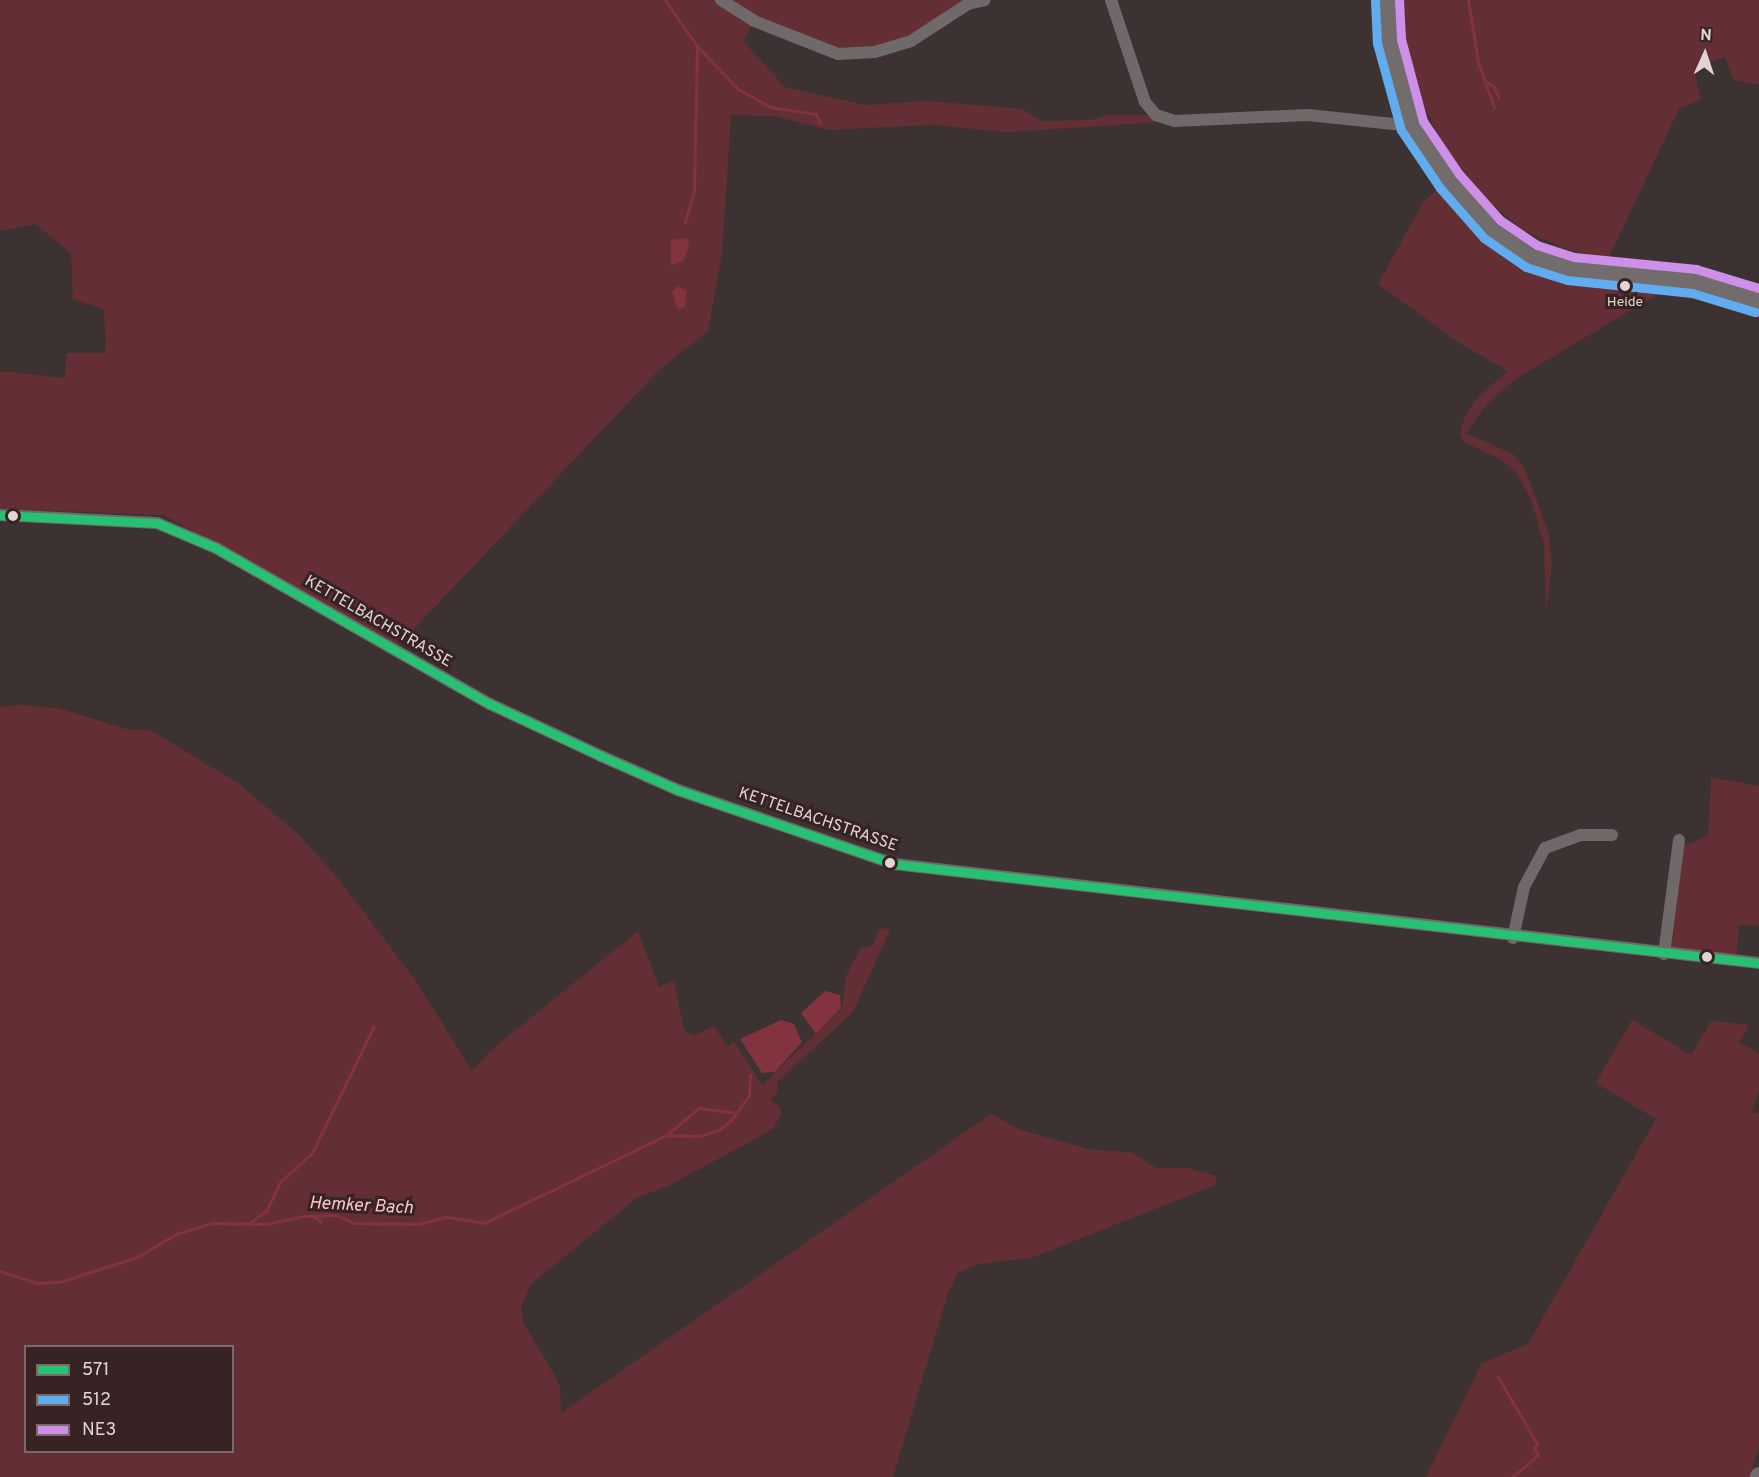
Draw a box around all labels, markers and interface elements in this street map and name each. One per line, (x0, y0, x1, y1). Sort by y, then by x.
north arrow (1675, 24, 1735, 84)
text: N (1700, 26, 1712, 46)
marker: Heide (1619, 280, 1631, 292)
place label: Heide (1607, 295, 1643, 311)
unlabelled marker (7, 510, 19, 522)
street label: KETTELBACHSTRASSE (301, 572, 455, 672)
street label: KETTELBACHSTRASSE (736, 784, 900, 856)
unlabelled marker (884, 857, 896, 869)
unlabelled marker (1701, 951, 1713, 963)
water label: Hemker Bach (308, 1193, 414, 1221)
legend (24, 1345, 234, 1453)
text: 571 (82, 1359, 109, 1382)
text: 512 (82, 1389, 111, 1412)
text: NE3 (82, 1419, 116, 1442)

